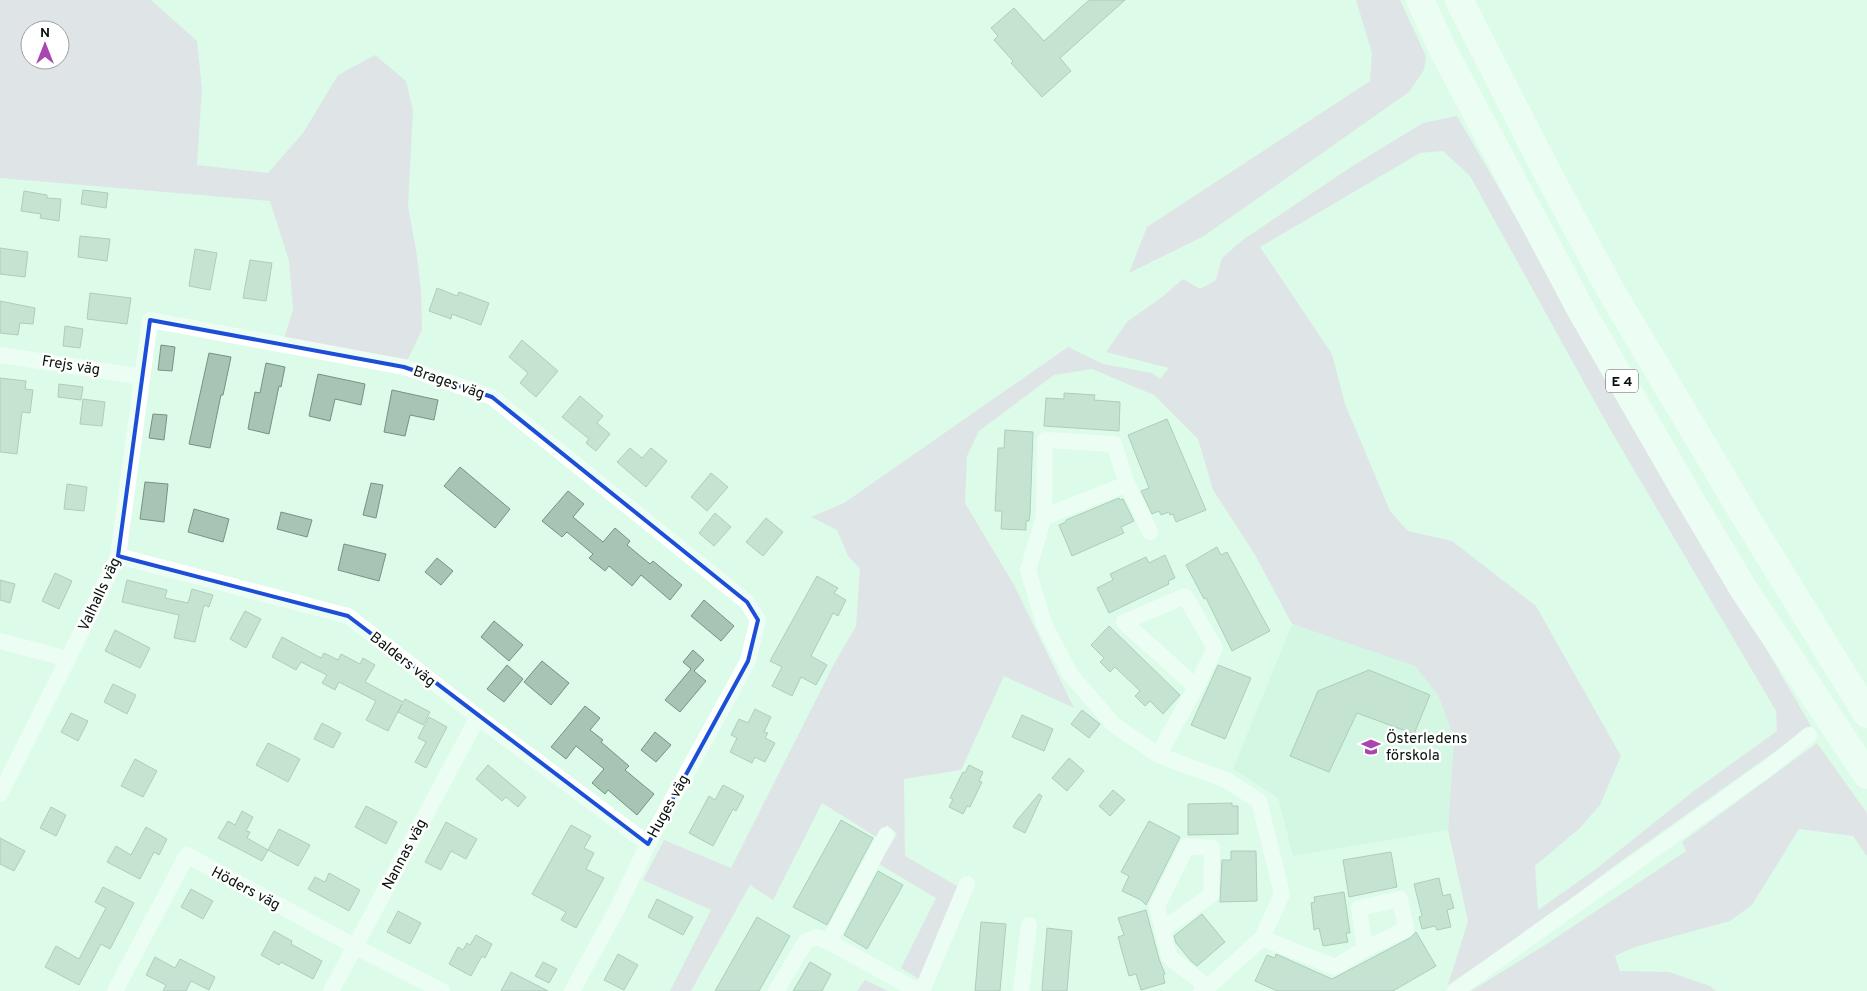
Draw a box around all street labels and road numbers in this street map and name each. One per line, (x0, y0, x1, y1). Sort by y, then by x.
street label: Frejs väg (40, 352, 101, 380)
street label: Brages väg (410, 362, 487, 404)
road number: E 4 (1606, 370, 1638, 392)
street label: Valhalls väg (75, 555, 126, 634)
street label: Balders väg (365, 629, 439, 692)
street label: Huges väg (644, 772, 694, 842)
street label: Nannas väg (379, 816, 432, 893)
street label: Höders väg (207, 863, 283, 915)

